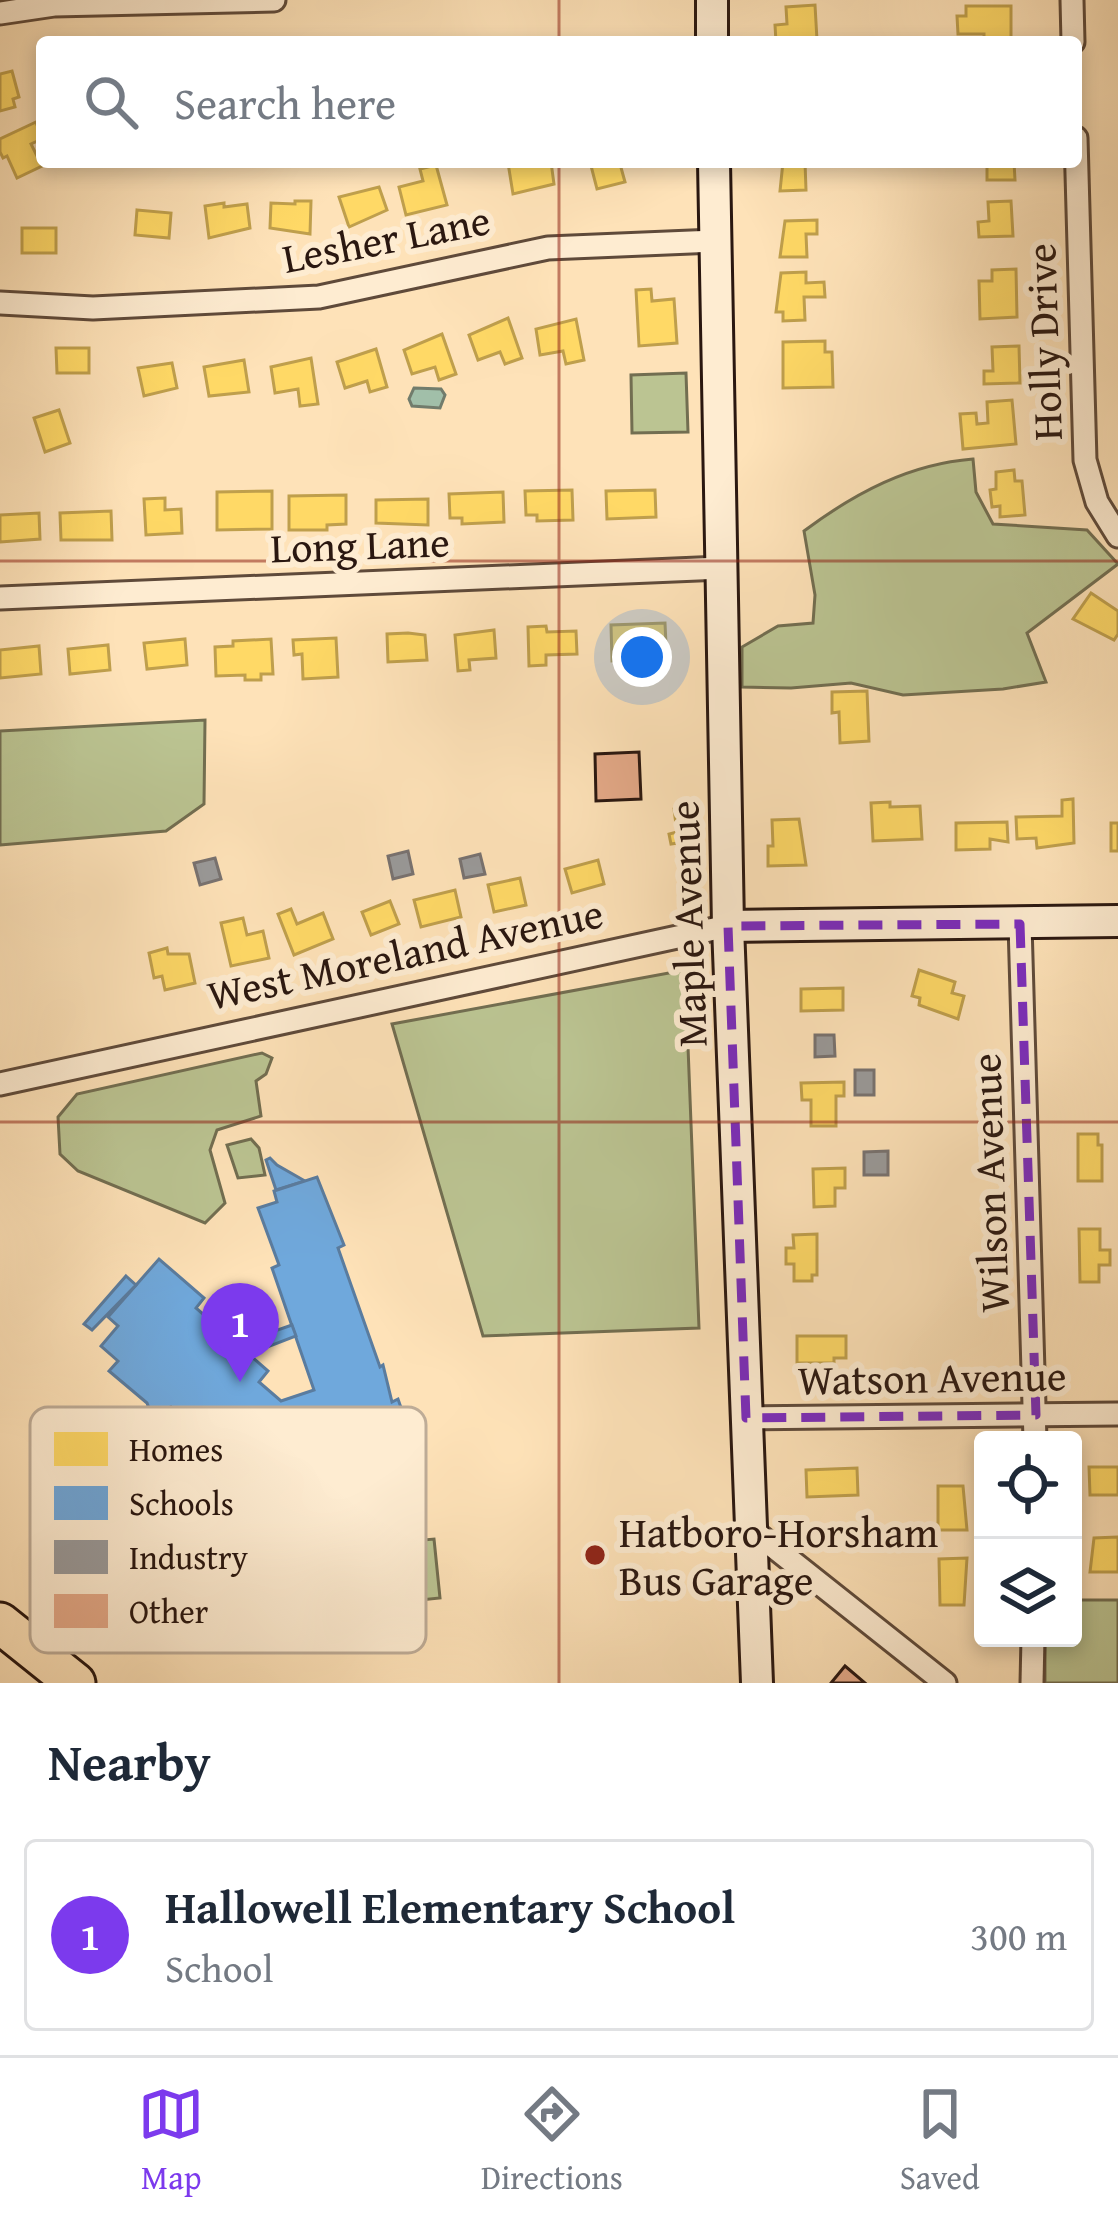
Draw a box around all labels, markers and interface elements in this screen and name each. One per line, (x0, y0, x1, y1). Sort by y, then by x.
search box (36, 36, 1082, 168)
icon: search (78, 69, 144, 135)
text: Search here (174, 70, 396, 135)
street label: Lesher Lane (277, 188, 495, 288)
street label: Holly Drive (1009, 242, 1077, 442)
street label: Long Lane (269, 510, 451, 578)
your location (612, 627, 672, 687)
street label: Maple Avenue (652, 800, 722, 1048)
street label: West Moreland Avenue (202, 881, 608, 1025)
street label: Wilson Avenue (954, 1052, 1024, 1314)
pin: 1 (201, 1283, 279, 1382)
street label: Watson Avenue (797, 1344, 1067, 1410)
legend (30, 1407, 426, 1653)
text: Homes (129, 1425, 223, 1473)
map controls (974, 1431, 1082, 1647)
button: locate (974, 1431, 1082, 1539)
text: Schools (129, 1479, 234, 1527)
place label: Hatboro-Horsham Bus Garage (619, 1501, 938, 1610)
text: Industry (129, 1533, 248, 1581)
button: layers (974, 1539, 1082, 1647)
marker: Hatboro-Horsham Bus Garage (582, 1542, 608, 1568)
text: Other (129, 1587, 209, 1635)
text: Nearby (48, 1724, 211, 1799)
text: Hallowell Elementary School (165, 1874, 735, 1939)
text: 1 (80, 1907, 100, 1964)
text: 300 m (970, 1907, 1067, 1964)
text: School (165, 1939, 273, 1996)
tab: Map (138, 2081, 204, 2201)
tab: Directions (481, 2081, 623, 2201)
tab: Saved (900, 2081, 980, 2201)

